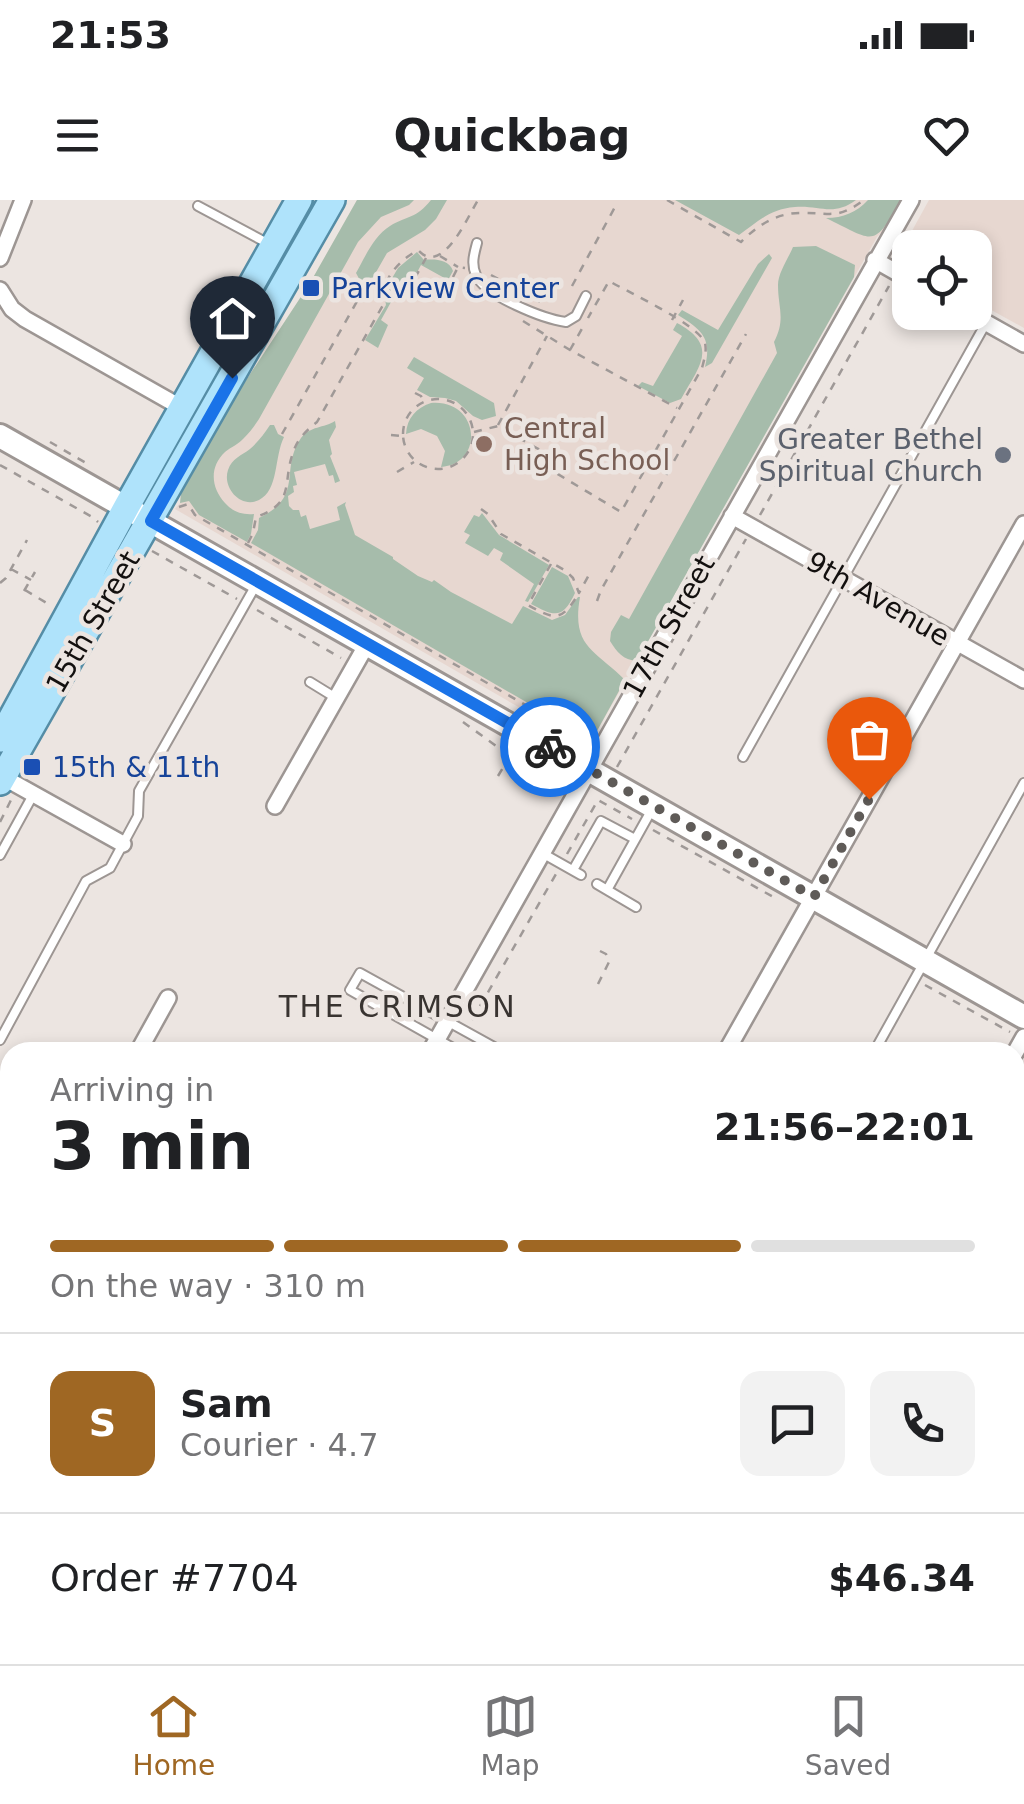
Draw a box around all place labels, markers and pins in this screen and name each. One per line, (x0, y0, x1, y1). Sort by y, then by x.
place label: Parkview Center (331, 272, 560, 305)
pin (190, 276, 275, 379)
marker: Parkview Center (300, 277, 322, 299)
place label: Central High School (504, 412, 670, 477)
place label: Greater Bethel Spiritual Church (759, 423, 983, 488)
marker: Central High School (473, 433, 495, 455)
marker: Greater Bethel Spiritual Church (992, 444, 1014, 466)
pin (827, 697, 912, 800)
place label: 15th & 11th (52, 751, 220, 784)
marker: 15th & 11th (21, 756, 43, 778)

